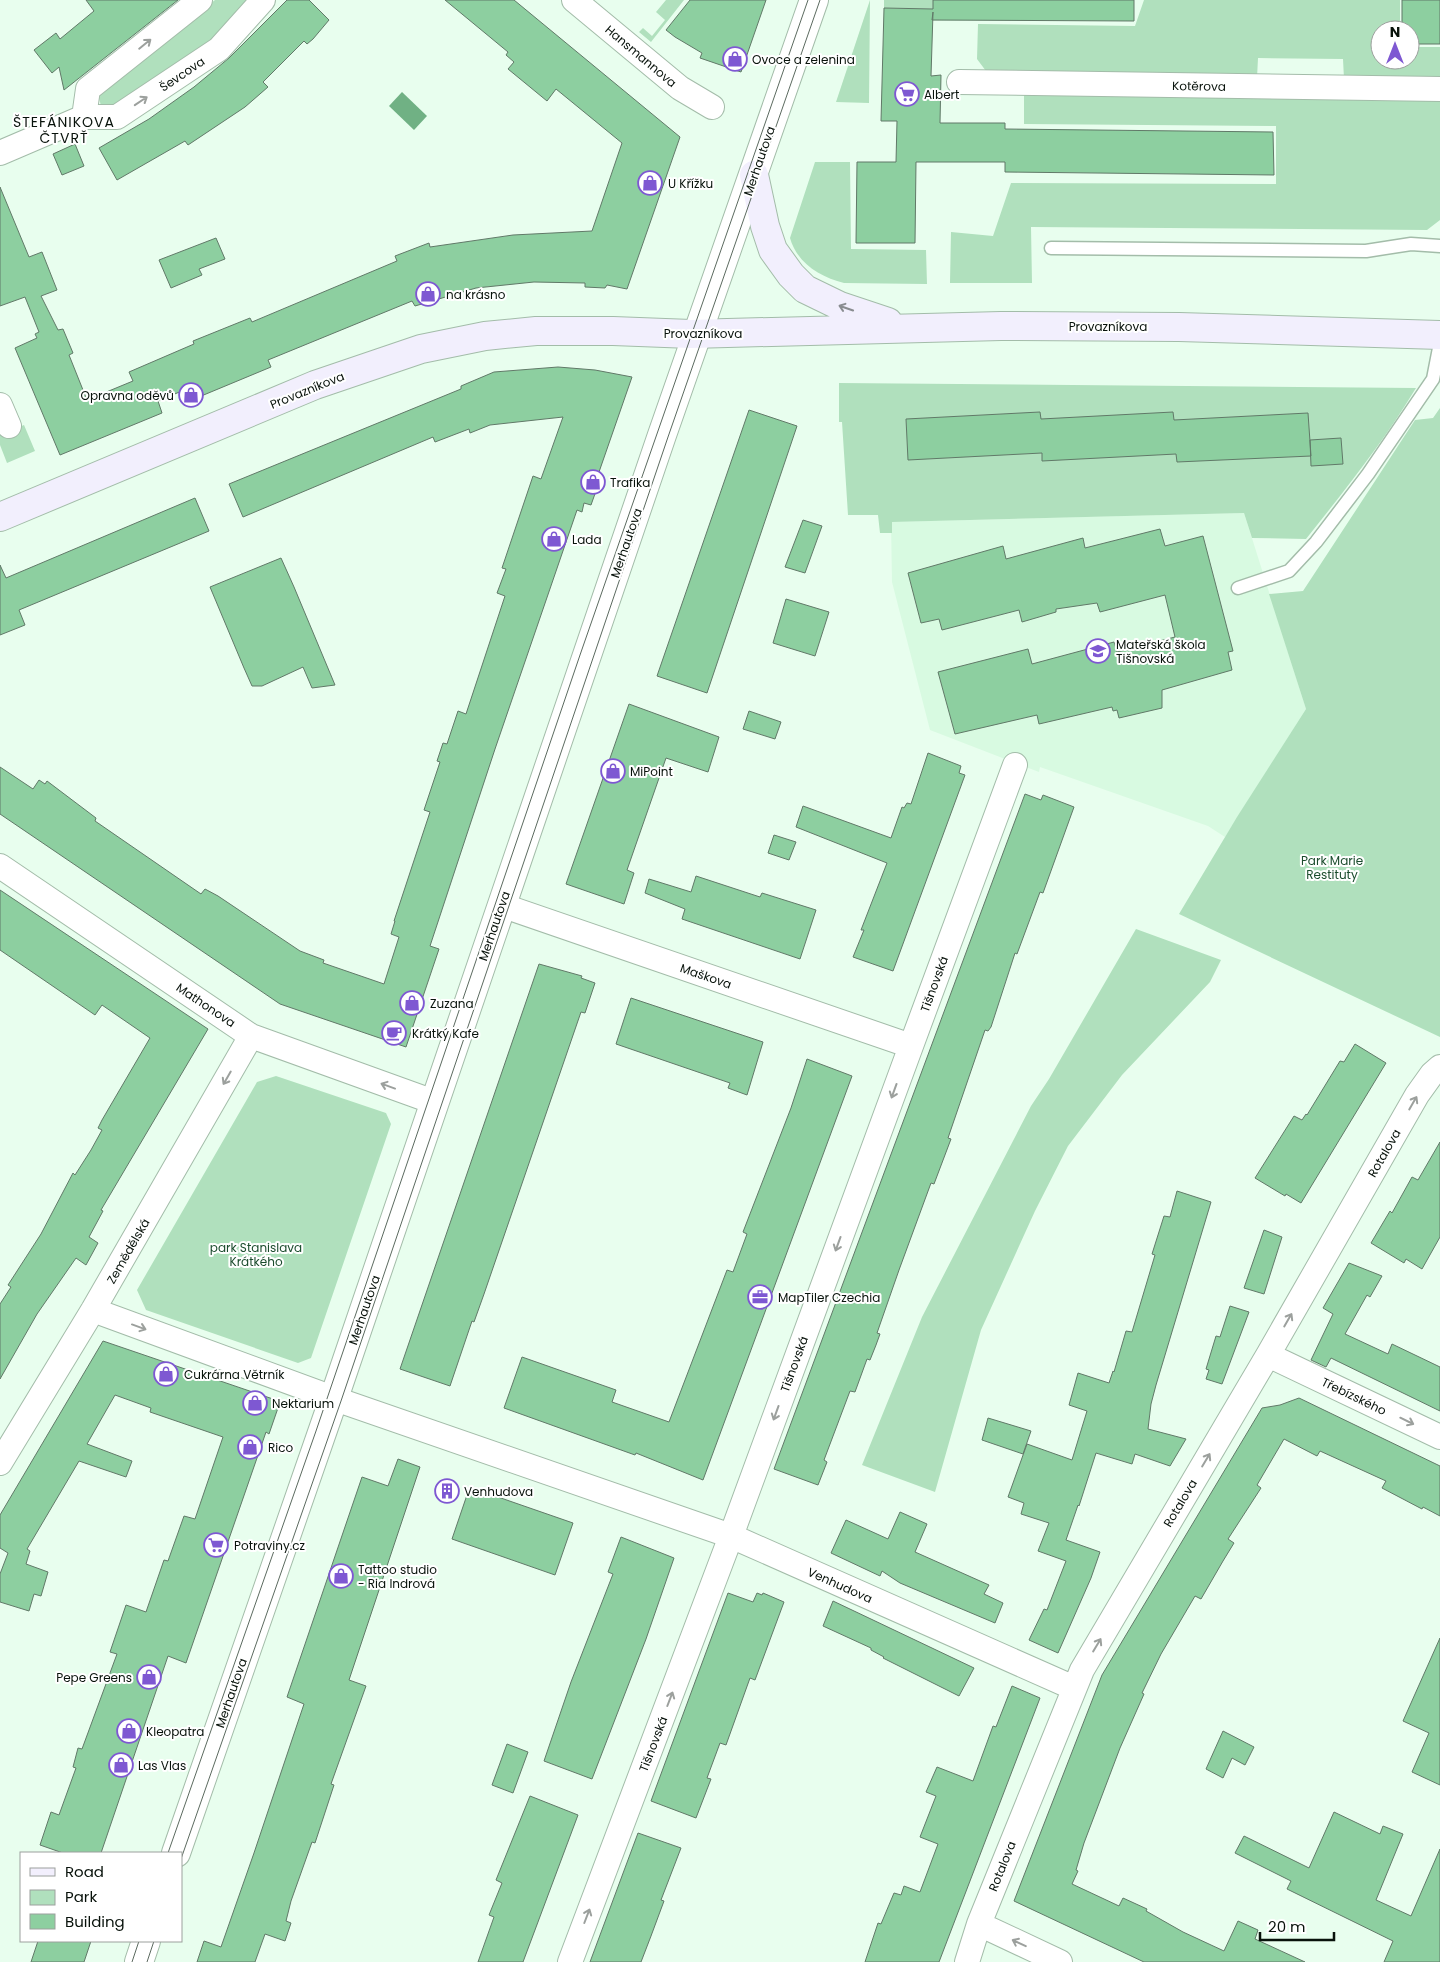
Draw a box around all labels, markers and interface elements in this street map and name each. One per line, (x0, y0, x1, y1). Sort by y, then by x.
north arrow (1370, 20, 1420, 70)
street label: Hansmannova (602, 21, 680, 91)
text: N (1390, 22, 1400, 42)
one-way arrow (139, 38, 152, 49)
shop icon: Ovoce a zelenina (722, 46, 748, 72)
place label: Ovoce a zelenina (752, 51, 855, 68)
street label: Ševcova (156, 53, 208, 95)
street label: Kotěrova (1172, 77, 1226, 95)
supermarket icon: Albert (894, 81, 920, 107)
place label: Albert (924, 86, 959, 103)
one-way arrow (134, 96, 148, 106)
district label: ŠTEFÁNIKOVA ČTVRŤ (13, 112, 115, 148)
street label: Merhautova (739, 124, 779, 198)
shop icon: U Křížku (637, 170, 663, 196)
place label: U Křížku (668, 175, 713, 192)
shop icon: na krásno (415, 281, 441, 307)
place label: na krásno (446, 286, 506, 303)
one-way arrow (838, 303, 854, 312)
street label: Provazníkova (1069, 318, 1147, 335)
street label: Provazníkova (664, 325, 742, 342)
street label: Provazníkova (267, 367, 347, 413)
shop icon: Opravna oděvů (178, 382, 204, 408)
place label: Opravna oděvů (80, 387, 174, 404)
shop icon: Trafika (580, 469, 606, 495)
place label: Trafika (610, 474, 650, 491)
street label: Merhautova (606, 506, 646, 580)
shop icon: Lada (541, 526, 567, 552)
place label: Lada (572, 531, 602, 548)
place label: Mateřská škola Tišnovská (1116, 636, 1206, 667)
school or university icon: Mateřská škola Tišnovská (1085, 638, 1111, 664)
shop icon: MiPoint (600, 758, 626, 784)
place label: MiPoint (630, 763, 673, 780)
park label: Park Marie Restituty (1301, 852, 1363, 883)
street label: Merhautova (474, 889, 514, 963)
street label: Tišnovská (916, 954, 952, 1014)
street label: Maškova (678, 959, 734, 993)
street label: Mathonova (173, 979, 239, 1031)
shop icon: Zuzana (399, 990, 425, 1016)
place label: Zuzana (430, 995, 474, 1012)
cafe icon: Krátký Kafe (381, 1020, 407, 1046)
place label: Krátký Kafe (412, 1025, 479, 1042)
one-way arrow (222, 1071, 232, 1085)
one-way arrow (381, 1081, 396, 1090)
one-way arrow (889, 1083, 898, 1099)
one-way arrow (1408, 1096, 1418, 1110)
street label: Rotalova (1363, 1126, 1405, 1180)
street label: Zemědělská (102, 1215, 154, 1287)
one-way arrow (833, 1236, 842, 1251)
park label: park Stanislava Krátkého (210, 1239, 302, 1270)
street label: Merhautova (344, 1273, 384, 1347)
office icon: MapTiler Czechia (747, 1284, 773, 1310)
place label: MapTiler Czechia (778, 1289, 880, 1306)
one-way arrow (1284, 1313, 1294, 1327)
one-way arrow (131, 1323, 146, 1332)
street label: Tišnovská (776, 1334, 812, 1394)
shop icon: Cukrárna Větrník (153, 1361, 179, 1387)
place label: Cukrárna Větrník (184, 1366, 285, 1383)
street label: Třebízského (1319, 1373, 1390, 1419)
shop icon: Nektarium (242, 1390, 268, 1416)
place label: Nektarium (272, 1395, 334, 1412)
one-way arrow (771, 1405, 780, 1420)
one-way arrow (1399, 1417, 1414, 1426)
shop icon: Rico (237, 1434, 263, 1460)
place label: Rico (268, 1439, 294, 1456)
one-way arrow (1201, 1452, 1211, 1467)
street label: Rotalova (1159, 1476, 1201, 1530)
building icon: Venhudova (434, 1478, 460, 1504)
place label: Venhudova (464, 1483, 533, 1500)
supermarket icon: Potraviny.cz (203, 1532, 229, 1558)
place label: Potraviny.cz (234, 1537, 305, 1554)
place label: Tattoo studio - Ria Indrová (358, 1561, 437, 1592)
shop icon: Tattoo studio - Ria Indrová (328, 1563, 354, 1589)
street label: Venhudova (805, 1563, 875, 1607)
one-way arrow (1092, 1638, 1102, 1652)
street label: Merhautova (211, 1656, 251, 1730)
shop icon: Pepe Greens (136, 1664, 162, 1690)
place label: Pepe Greens (56, 1669, 132, 1686)
one-way arrow (665, 1692, 675, 1707)
street label: Tišnovská (635, 1714, 671, 1774)
shop icon: Kleopatra (116, 1718, 142, 1744)
place label: Kleopatra (146, 1723, 204, 1740)
shop icon: Las Vlas (108, 1752, 134, 1778)
place label: Las Vlas (138, 1757, 186, 1774)
street label: Rotalova (984, 1838, 1020, 1894)
legend (20, 1852, 182, 1942)
text: Road (65, 1861, 104, 1882)
text: Park (65, 1886, 97, 1907)
one-way arrow (583, 1909, 592, 1925)
scale bar (1260, 1910, 1334, 1942)
text: Building (65, 1911, 125, 1932)
text: 20 m (1268, 1916, 1306, 1937)
one-way arrow (1012, 1938, 1027, 1947)

